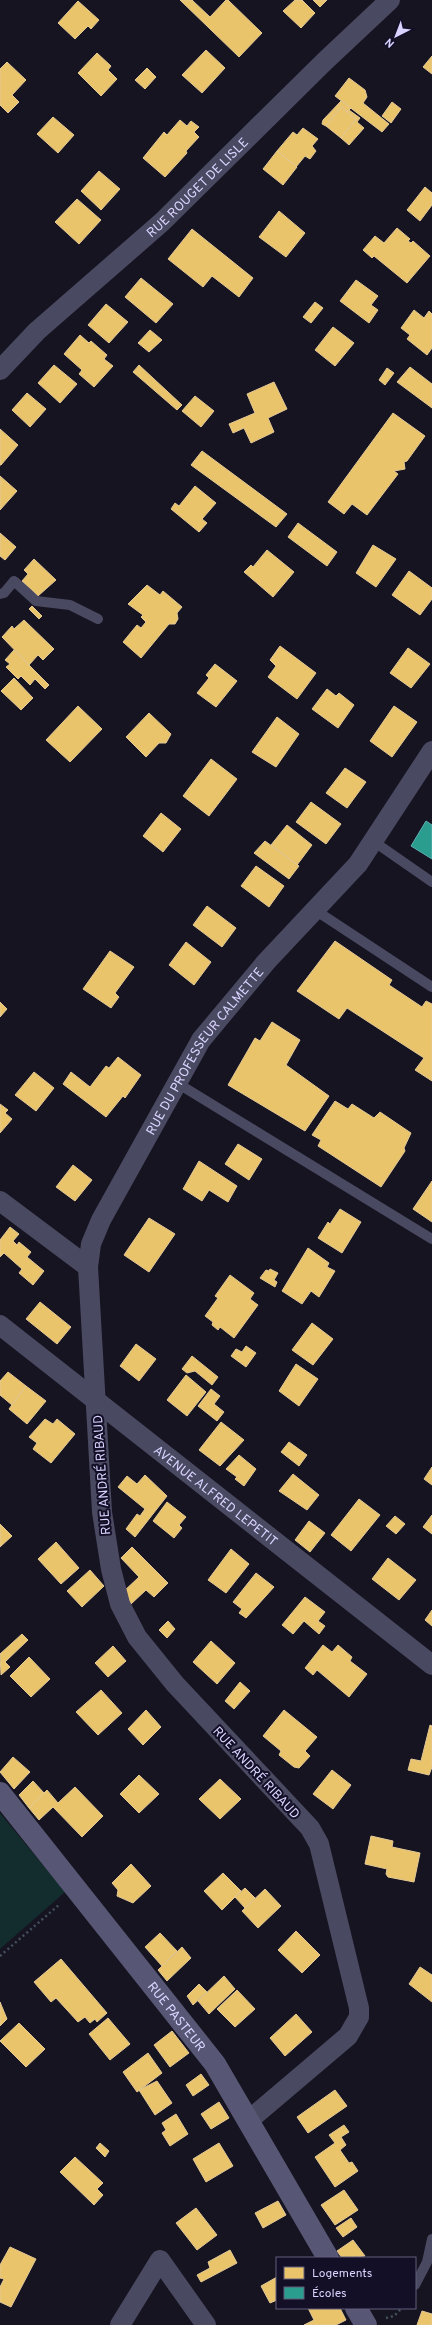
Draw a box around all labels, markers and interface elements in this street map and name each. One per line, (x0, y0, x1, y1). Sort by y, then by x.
north arrow (376, 16, 416, 56)
text: N (382, 35, 398, 51)
street label: RUE ROUGET DE LISLE (144, 135, 252, 242)
street label: RUE DU PROFESSEUR CALMETTE (144, 965, 268, 1139)
street label: RUE ANDRÉ RIBAUD (89, 1414, 115, 1536)
street label: AVENUE ALFRED LEPETIT (150, 1443, 280, 1550)
street label: RUE ANDRÉ RIBAUD (209, 1723, 304, 1823)
street label: RUE PASTEUR (143, 1980, 208, 2055)
legend (276, 2257, 416, 2309)
text: Logements (312, 2266, 372, 2282)
text: Écoles (312, 2286, 347, 2302)

